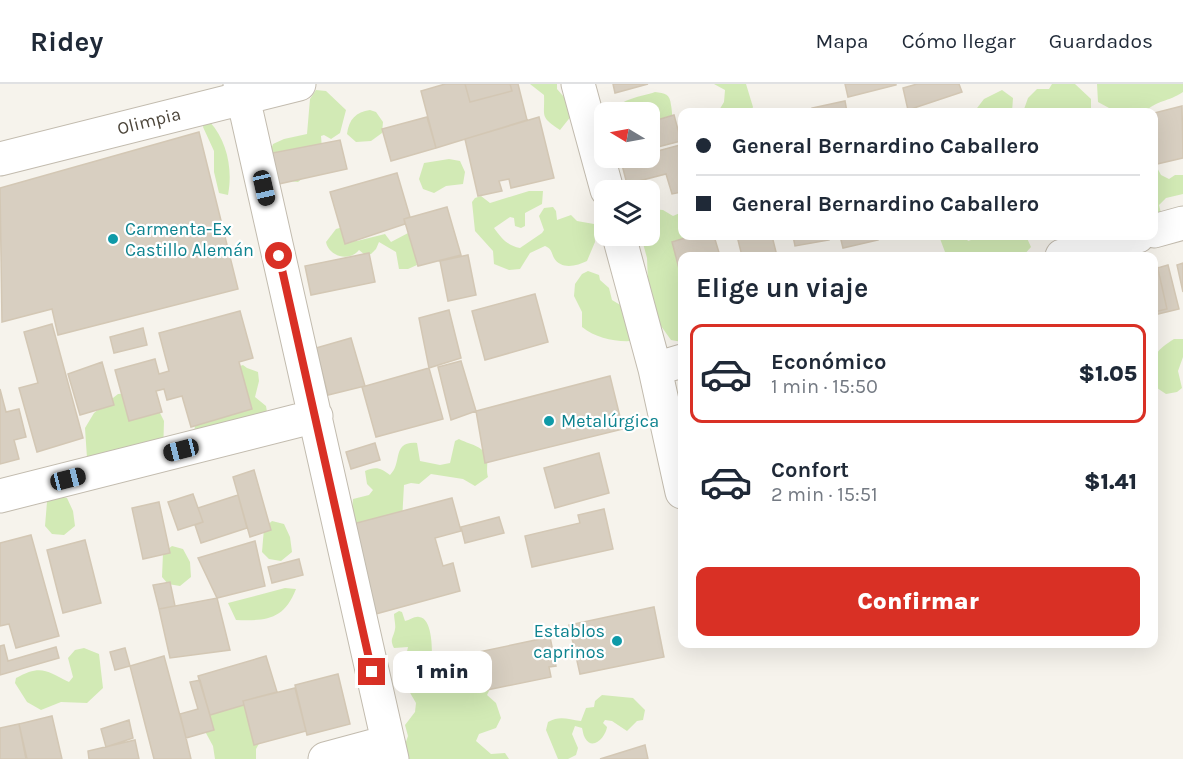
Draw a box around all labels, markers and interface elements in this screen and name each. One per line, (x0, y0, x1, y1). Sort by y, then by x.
text: Ridey (30, 25, 103, 58)
text: Mapa (815, 29, 869, 53)
text: Cómo llegar (902, 29, 1016, 53)
text: Guardados (1049, 29, 1153, 53)
north arrow (594, 102, 660, 168)
map controls (594, 102, 660, 246)
street label: Olimpia (115, 103, 183, 139)
text: General Bernardino Caballero (732, 133, 1039, 159)
car (251, 168, 277, 208)
button: layers (594, 180, 660, 246)
text: General Bernardino Caballero (732, 191, 1039, 217)
place label: Carmenta-Ex Castillo Alemán (125, 218, 254, 261)
marker: Carmenta-Ex Castillo Alemán (106, 232, 120, 246)
route start (265, 242, 292, 269)
text: Elige un viaje (696, 272, 868, 304)
icon: car (699, 347, 753, 401)
text: Económico (771, 349, 886, 375)
text: $1.05 (1078, 361, 1137, 387)
text: 1 min · 15:50 (771, 375, 878, 398)
place label: Metalúrgica (561, 410, 659, 432)
marker: Metalúrgica (542, 414, 556, 428)
car (161, 437, 201, 463)
icon: car (699, 455, 753, 509)
text: Confort (771, 457, 849, 483)
car (48, 466, 88, 492)
text: $1.41 (1084, 469, 1137, 495)
text: 2 min · 15:51 (771, 483, 878, 506)
button: Confirmar (696, 567, 1140, 636)
place label: Establos caprinos (533, 620, 605, 663)
marker: Establos caprinos (610, 634, 624, 648)
callout: 1 min (393, 651, 492, 693)
route end (358, 658, 385, 685)
text: 1 min (416, 660, 469, 683)

